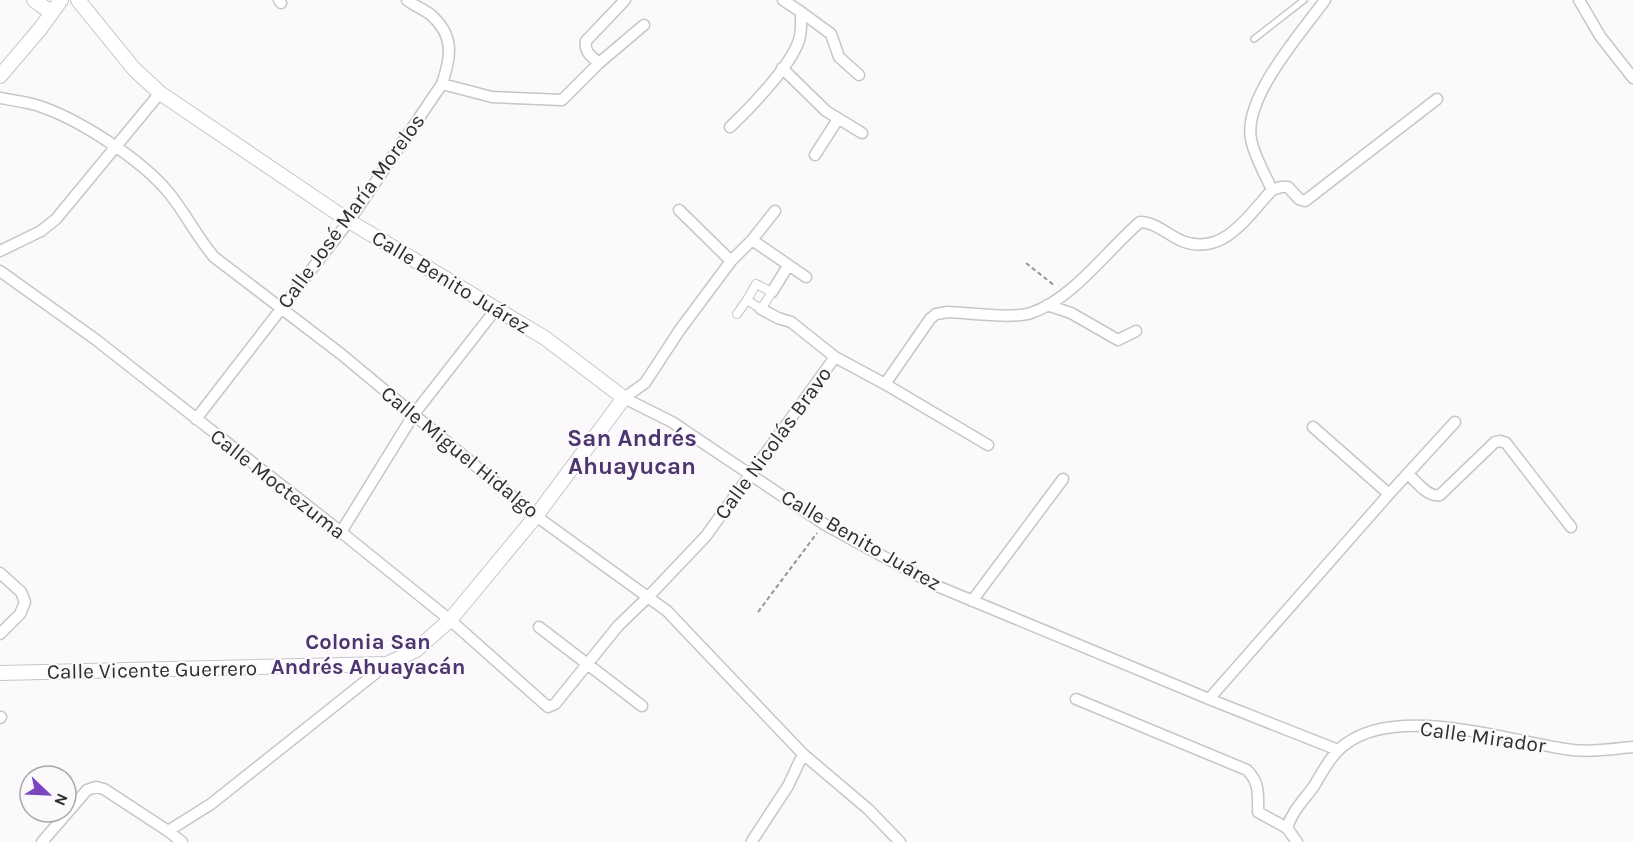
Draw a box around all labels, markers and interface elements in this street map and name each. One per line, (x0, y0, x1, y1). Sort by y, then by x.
street label: Calle José María Morelos (272, 109, 430, 313)
street label: Calle Benito Juárez (368, 225, 534, 339)
street label: Calle Nicolás Bravo (710, 362, 836, 524)
street label: Calle Miguel Hidalgo (376, 381, 544, 523)
street label: Calle Moctezuma (206, 424, 350, 544)
district label: San Andrés Ahuayucan (567, 424, 697, 480)
street label: Calle Benito Juárez (777, 485, 945, 595)
district label: Colonia San Andrés Ahuayacán (271, 629, 465, 680)
street label: Calle Vicente Guerrero (47, 656, 257, 684)
street label: Calle Mirador (1419, 716, 1548, 758)
north arrow (18, 764, 78, 824)
text: N (50, 791, 72, 809)

